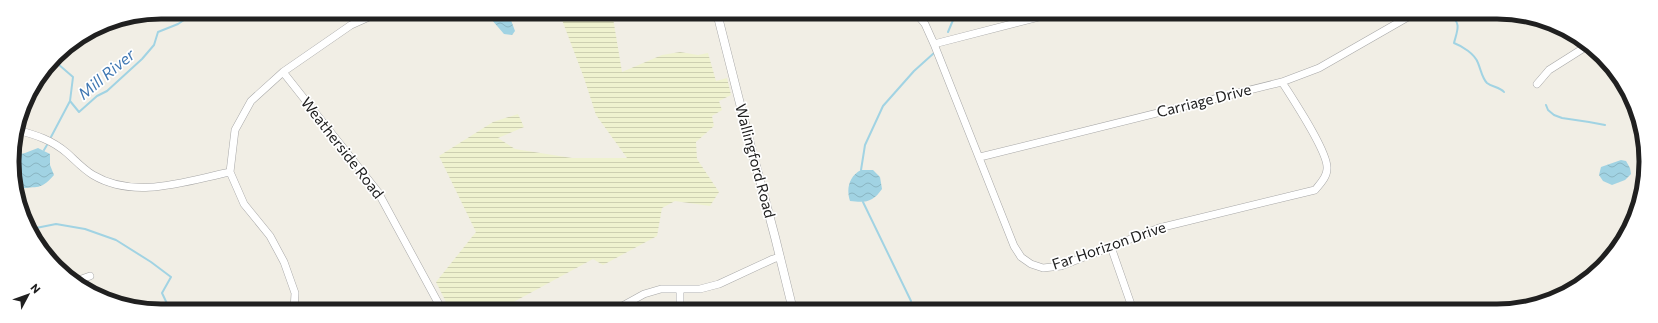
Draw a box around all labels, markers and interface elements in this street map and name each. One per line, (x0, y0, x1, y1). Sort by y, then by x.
water label: Mill River (73, 44, 138, 103)
street label: Carriage Drive (1155, 80, 1253, 120)
street label: Weatherside Road (298, 93, 388, 202)
street label: Wallingford Road (732, 102, 780, 220)
street label: Far Horizon Drive (1049, 217, 1168, 273)
north arrow (8, 275, 48, 315)
text: N (28, 281, 44, 295)

